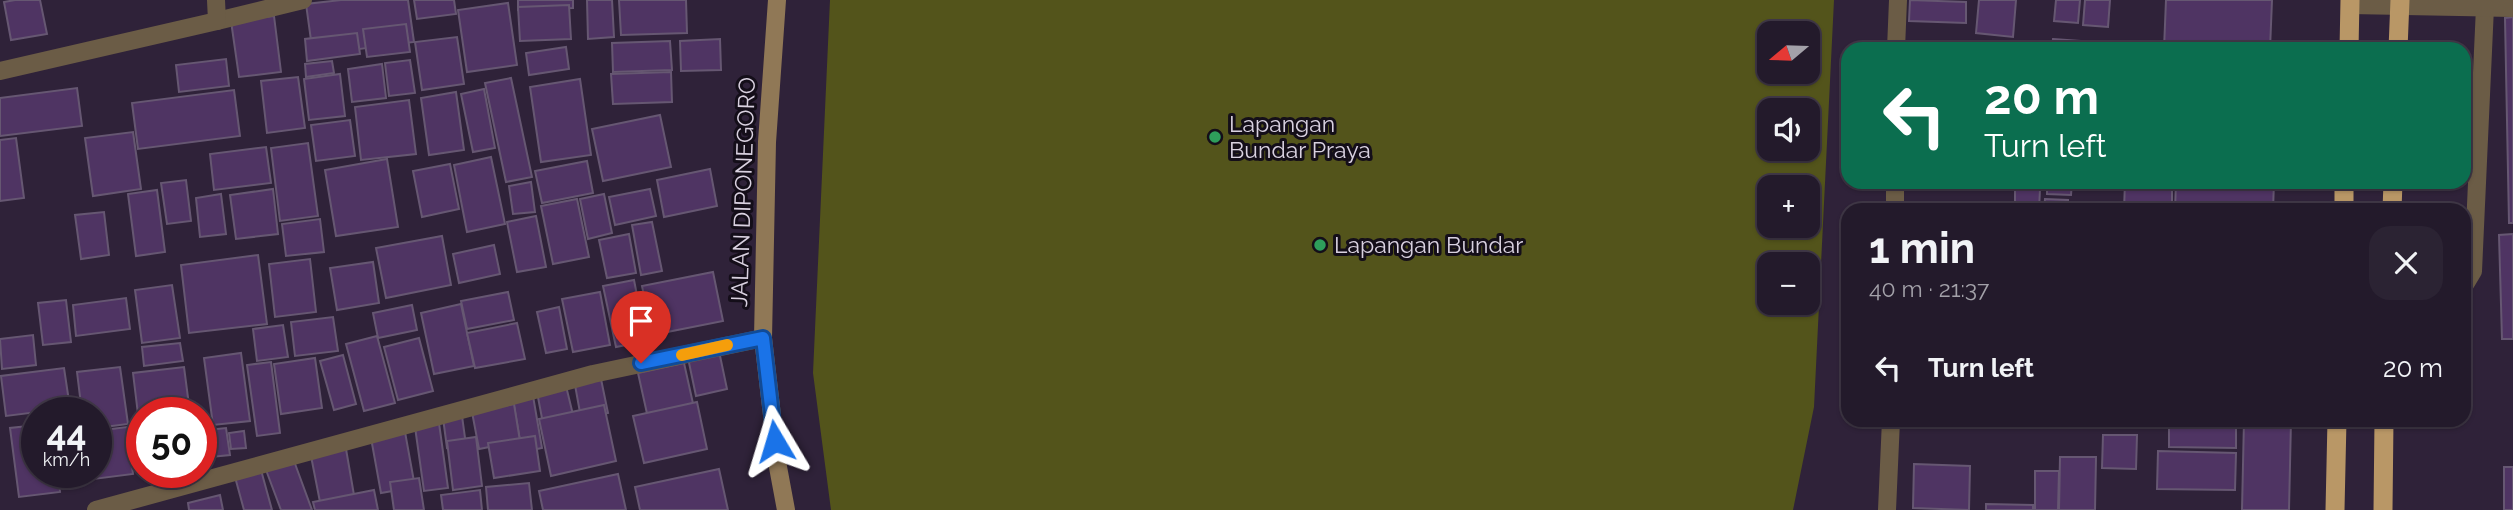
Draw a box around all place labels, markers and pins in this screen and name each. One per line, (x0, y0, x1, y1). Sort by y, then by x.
place label: Lapangan Bundar Praya (1229, 110, 1371, 163)
marker: Lapangan Bundar Praya (1207, 129, 1223, 145)
place label: Lapangan Bundar (1334, 231, 1523, 258)
marker: Lapangan Bundar (1312, 237, 1328, 253)
pin (611, 291, 671, 363)

